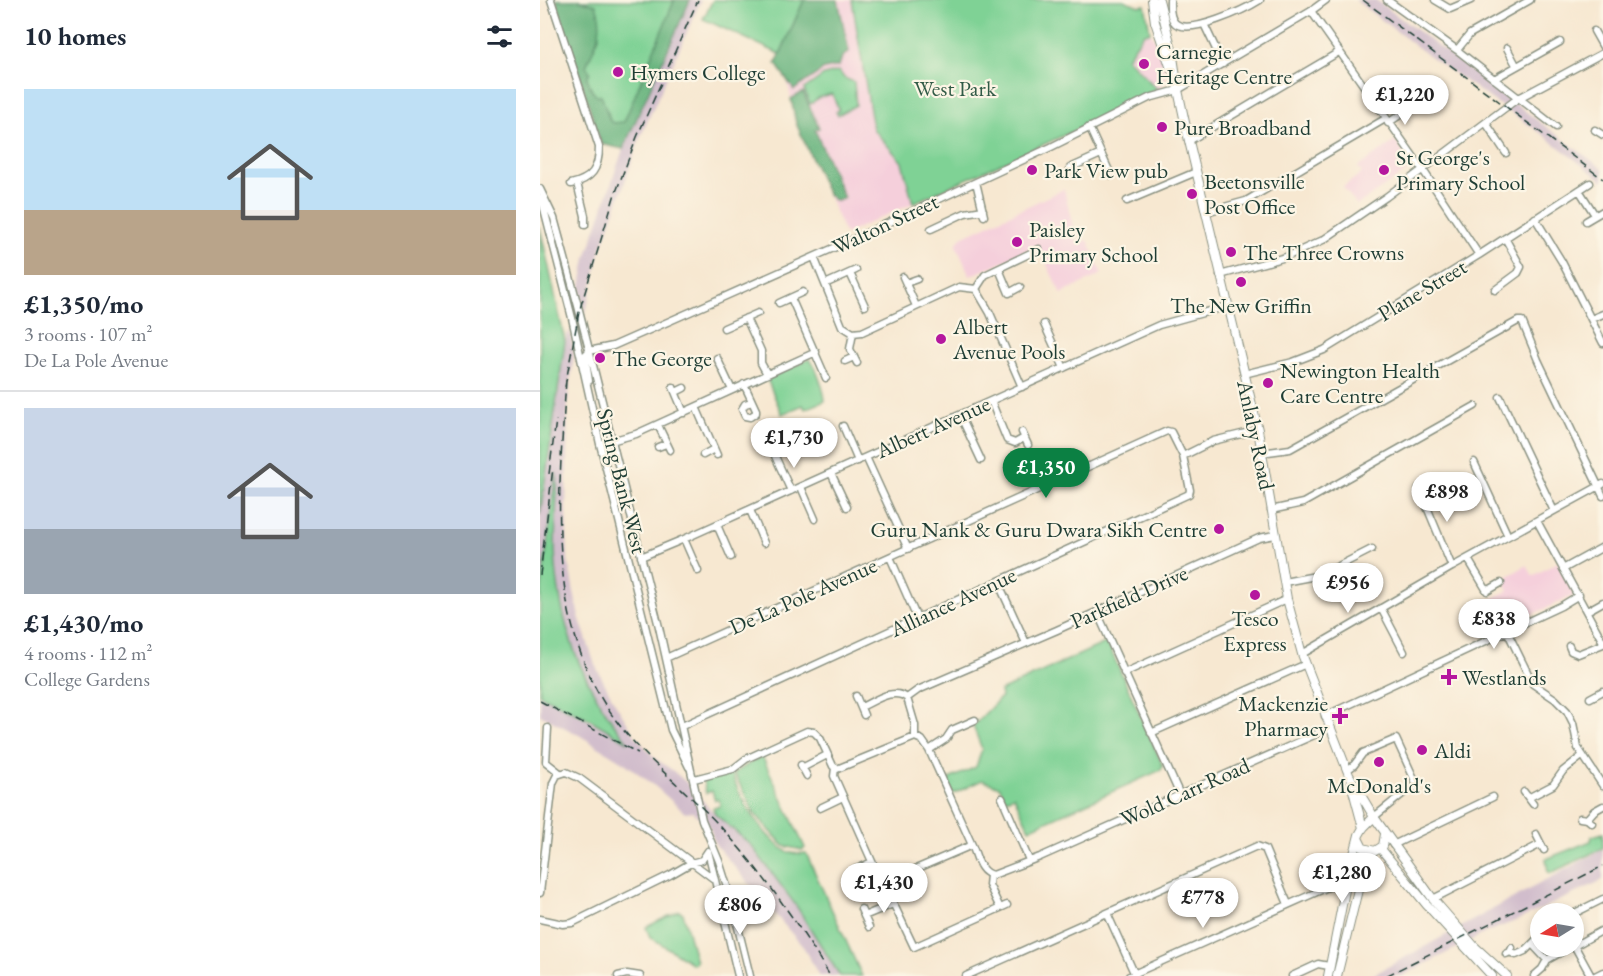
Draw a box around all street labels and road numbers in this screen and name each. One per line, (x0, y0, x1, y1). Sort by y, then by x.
street label: Walton Street (827, 187, 943, 261)
street label: Plane Street (1372, 252, 1472, 328)
street label: Anlaby Road (1230, 376, 1282, 494)
street label: Albert Avenue (870, 389, 995, 466)
street label: Spring Bank West (590, 405, 654, 557)
street label: De La Pole Avenue (725, 550, 882, 642)
street label: Parkfield Drive (1066, 558, 1192, 636)
street label: Alliance Avenue (884, 560, 1021, 644)
street label: Wold Carr Road (1116, 750, 1255, 833)

